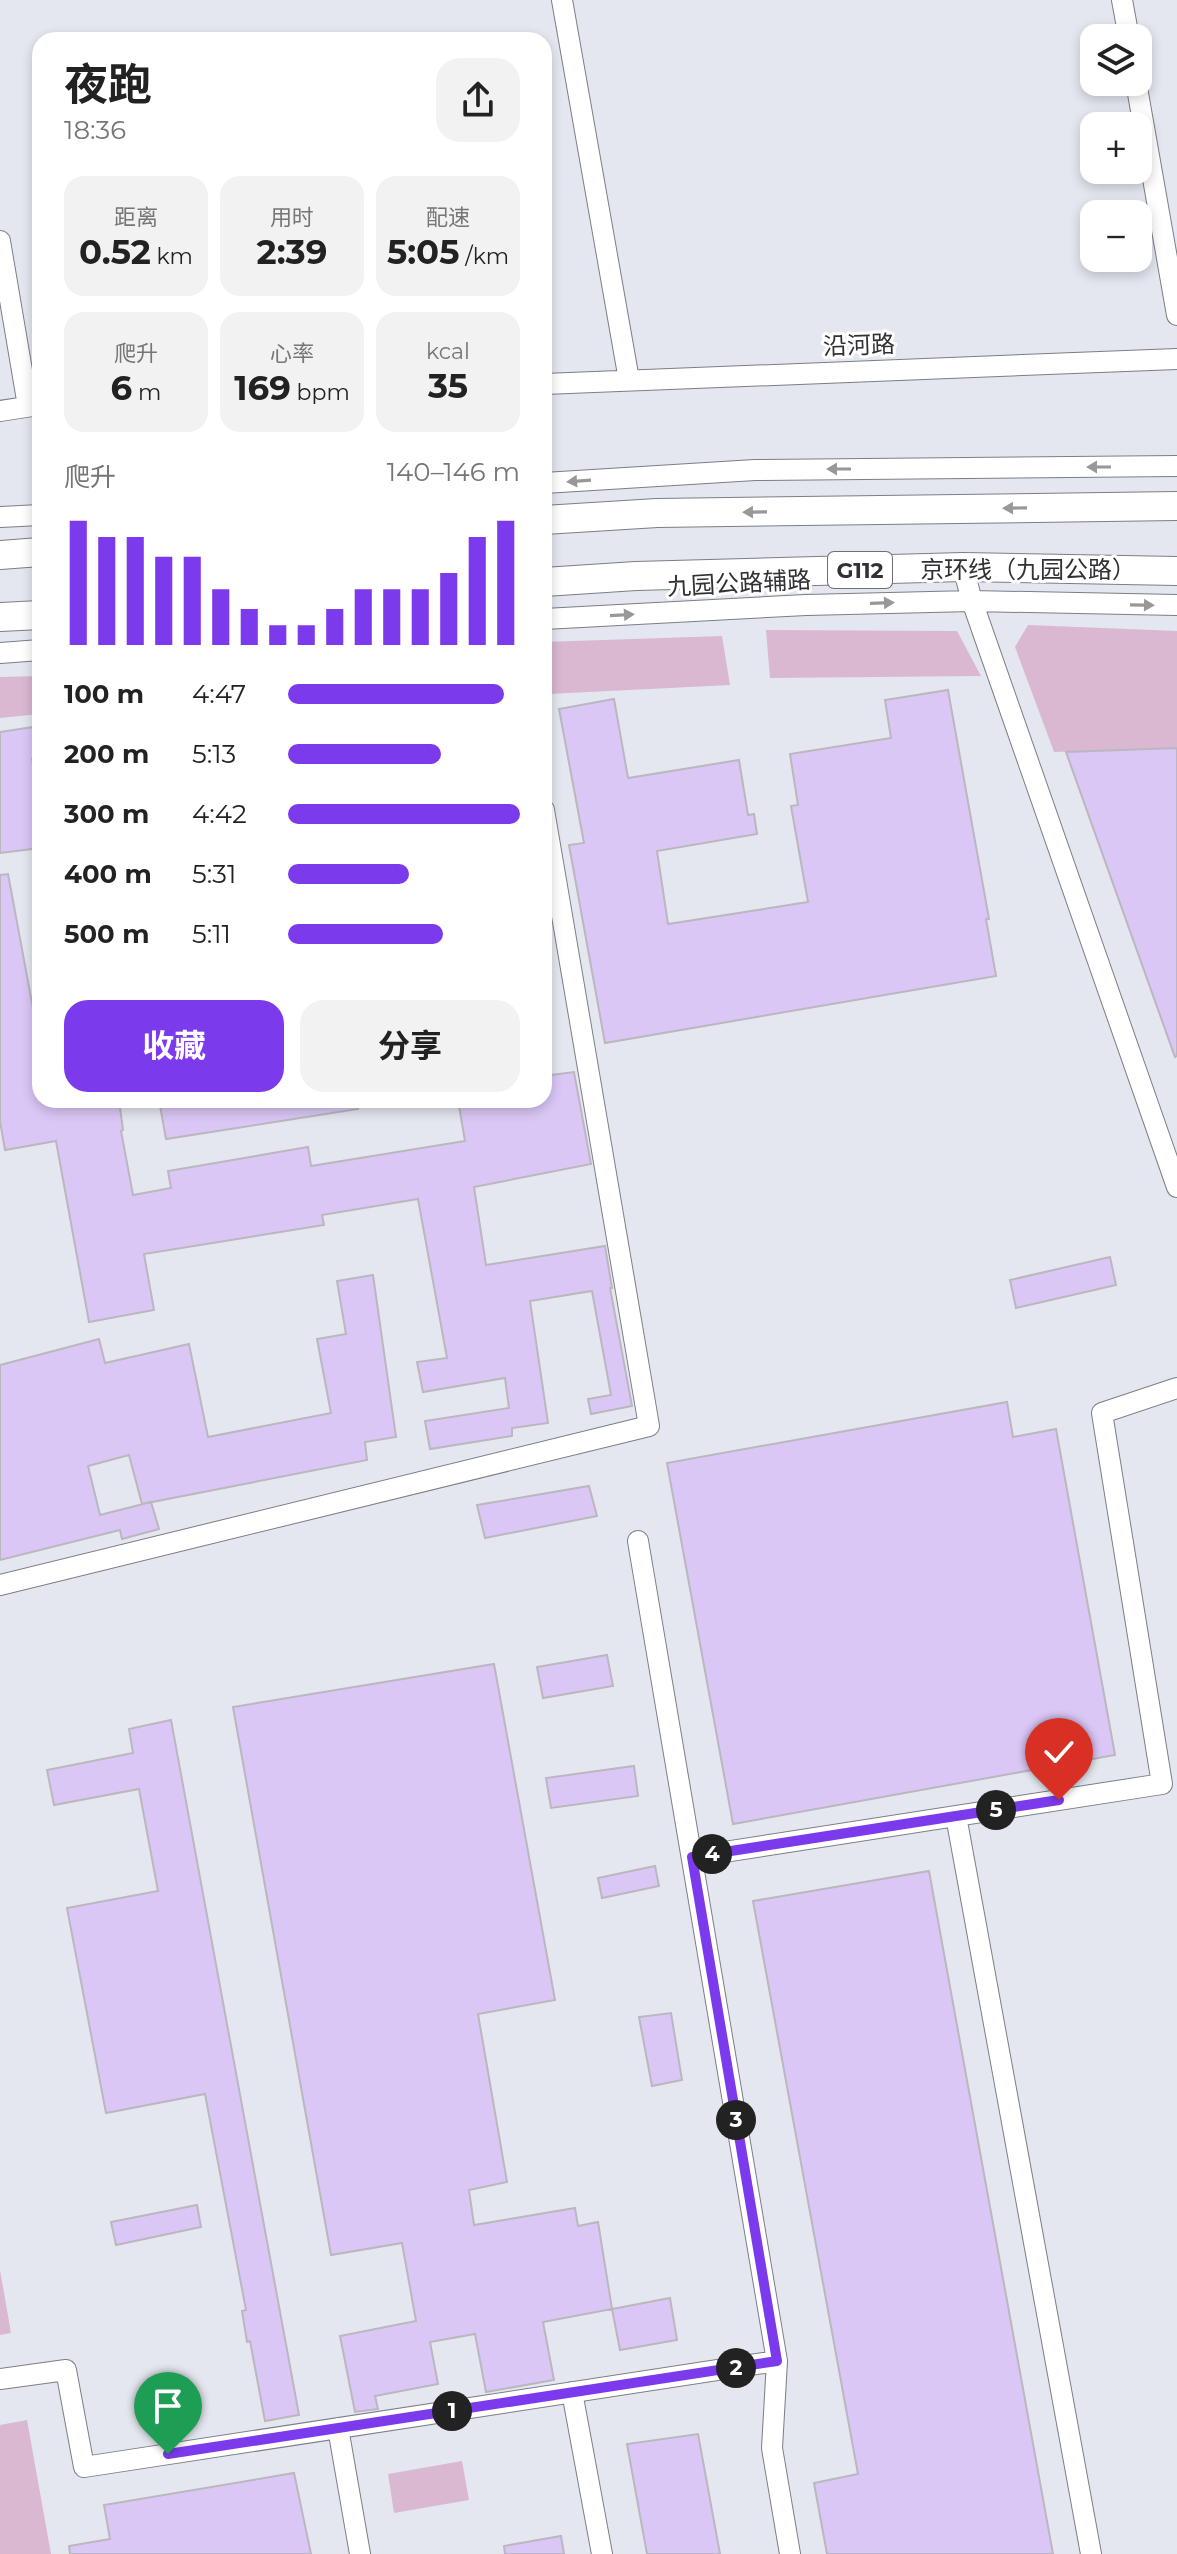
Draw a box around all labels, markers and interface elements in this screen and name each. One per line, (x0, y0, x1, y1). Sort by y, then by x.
map controls (1080, 24, 1152, 272)
button: layers (1080, 24, 1152, 96)
text: 夜跑 (64, 57, 152, 111)
button: share (436, 58, 520, 142)
button: + (1080, 112, 1152, 184)
text: 18:36 (64, 114, 126, 146)
button: − (1080, 200, 1152, 272)
text: 距离 (114, 204, 158, 231)
text: 用时 (270, 204, 314, 231)
text: 配速 (426, 204, 470, 231)
text: 0.52 (79, 231, 151, 273)
text: 2:39 (257, 231, 327, 273)
text: 5:05 (387, 231, 459, 273)
text: km (151, 243, 193, 270)
text: /km (459, 243, 509, 270)
street label: 沿河路 (823, 329, 895, 361)
text: kcal (426, 338, 470, 365)
text: 爬升 (114, 340, 158, 367)
text: 心率 (270, 340, 314, 367)
text: 35 (428, 365, 468, 407)
text: 6 (111, 367, 132, 409)
text: 169 (234, 367, 291, 409)
text: m (132, 379, 161, 406)
text: bpm (291, 379, 350, 406)
text: 140–146 m (387, 456, 520, 488)
text: 爬升 (64, 461, 116, 493)
one-way arrow (1086, 461, 1111, 473)
one-way arrow (826, 463, 851, 475)
one-way arrow (566, 475, 591, 488)
one-way arrow (1002, 502, 1027, 514)
one-way arrow (742, 506, 767, 518)
road number: G112 (828, 552, 892, 588)
street label: 京环线（九园公路） (920, 555, 1136, 584)
street label: 九园公路辅路 (666, 565, 812, 601)
one-way arrow (870, 597, 895, 610)
one-way arrow (1130, 598, 1155, 611)
one-way arrow (610, 608, 635, 621)
text: 100 m (64, 678, 144, 710)
text: 4:47 (192, 678, 246, 710)
text: 200 m (64, 738, 149, 770)
text: 5:13 (192, 738, 236, 770)
text: 300 m (64, 798, 149, 830)
text: 4:42 (192, 798, 247, 830)
text: 400 m (64, 858, 152, 890)
text: 5:31 (192, 858, 236, 890)
text: 500 m (64, 918, 149, 950)
text: 5:11 (192, 918, 231, 950)
button: 收藏 (64, 1000, 284, 1092)
button: 分享 (300, 1000, 520, 1092)
pin (1025, 1718, 1093, 1800)
icon: check (1037, 1730, 1081, 1774)
pin: 5 (976, 1790, 1016, 1830)
text: 5 (989, 1796, 1003, 1823)
pin: 4 (692, 1834, 732, 1874)
text: 4 (704, 1840, 720, 1867)
pin: 3 (716, 2100, 756, 2140)
text: 3 (729, 2106, 743, 2133)
pin: 2 (716, 2348, 756, 2388)
text: 2 (730, 2354, 742, 2381)
pin (134, 2372, 202, 2454)
icon: arrive (146, 2384, 190, 2428)
pin: 1 (432, 2391, 472, 2431)
text: 1 (448, 2397, 456, 2424)

